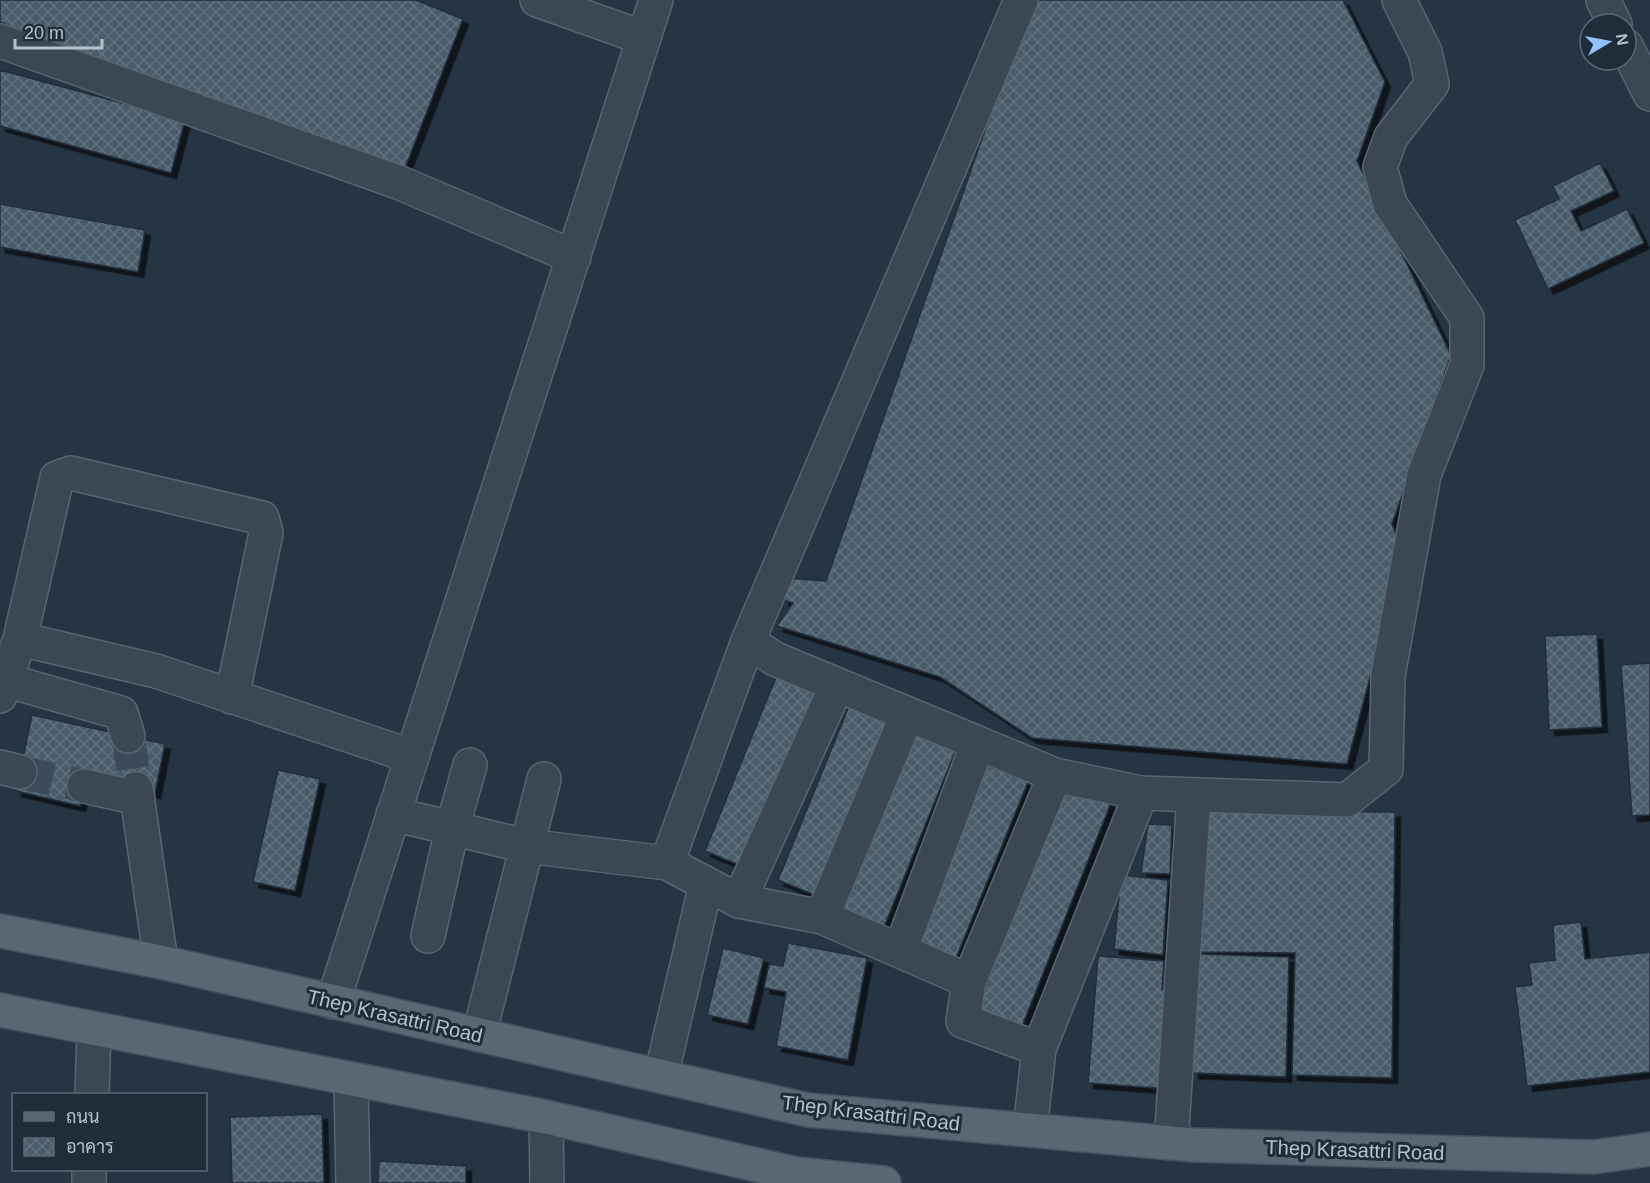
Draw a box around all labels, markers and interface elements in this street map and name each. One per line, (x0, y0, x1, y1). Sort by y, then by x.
scale bar (15, 12, 102, 50)
north arrow (1578, 12, 1638, 72)
text: 20 m (24, 23, 64, 43)
text: N (1613, 32, 1632, 47)
street label: Thep Krasattri Road (305, 985, 485, 1047)
street label: Thep Krasattri Road (781, 1091, 961, 1135)
legend (12, 1093, 207, 1171)
text: ถนน (66, 1107, 99, 1127)
street label: Thep Krasattri Road (1265, 1136, 1445, 1164)
text: อาคาร (66, 1137, 114, 1157)

